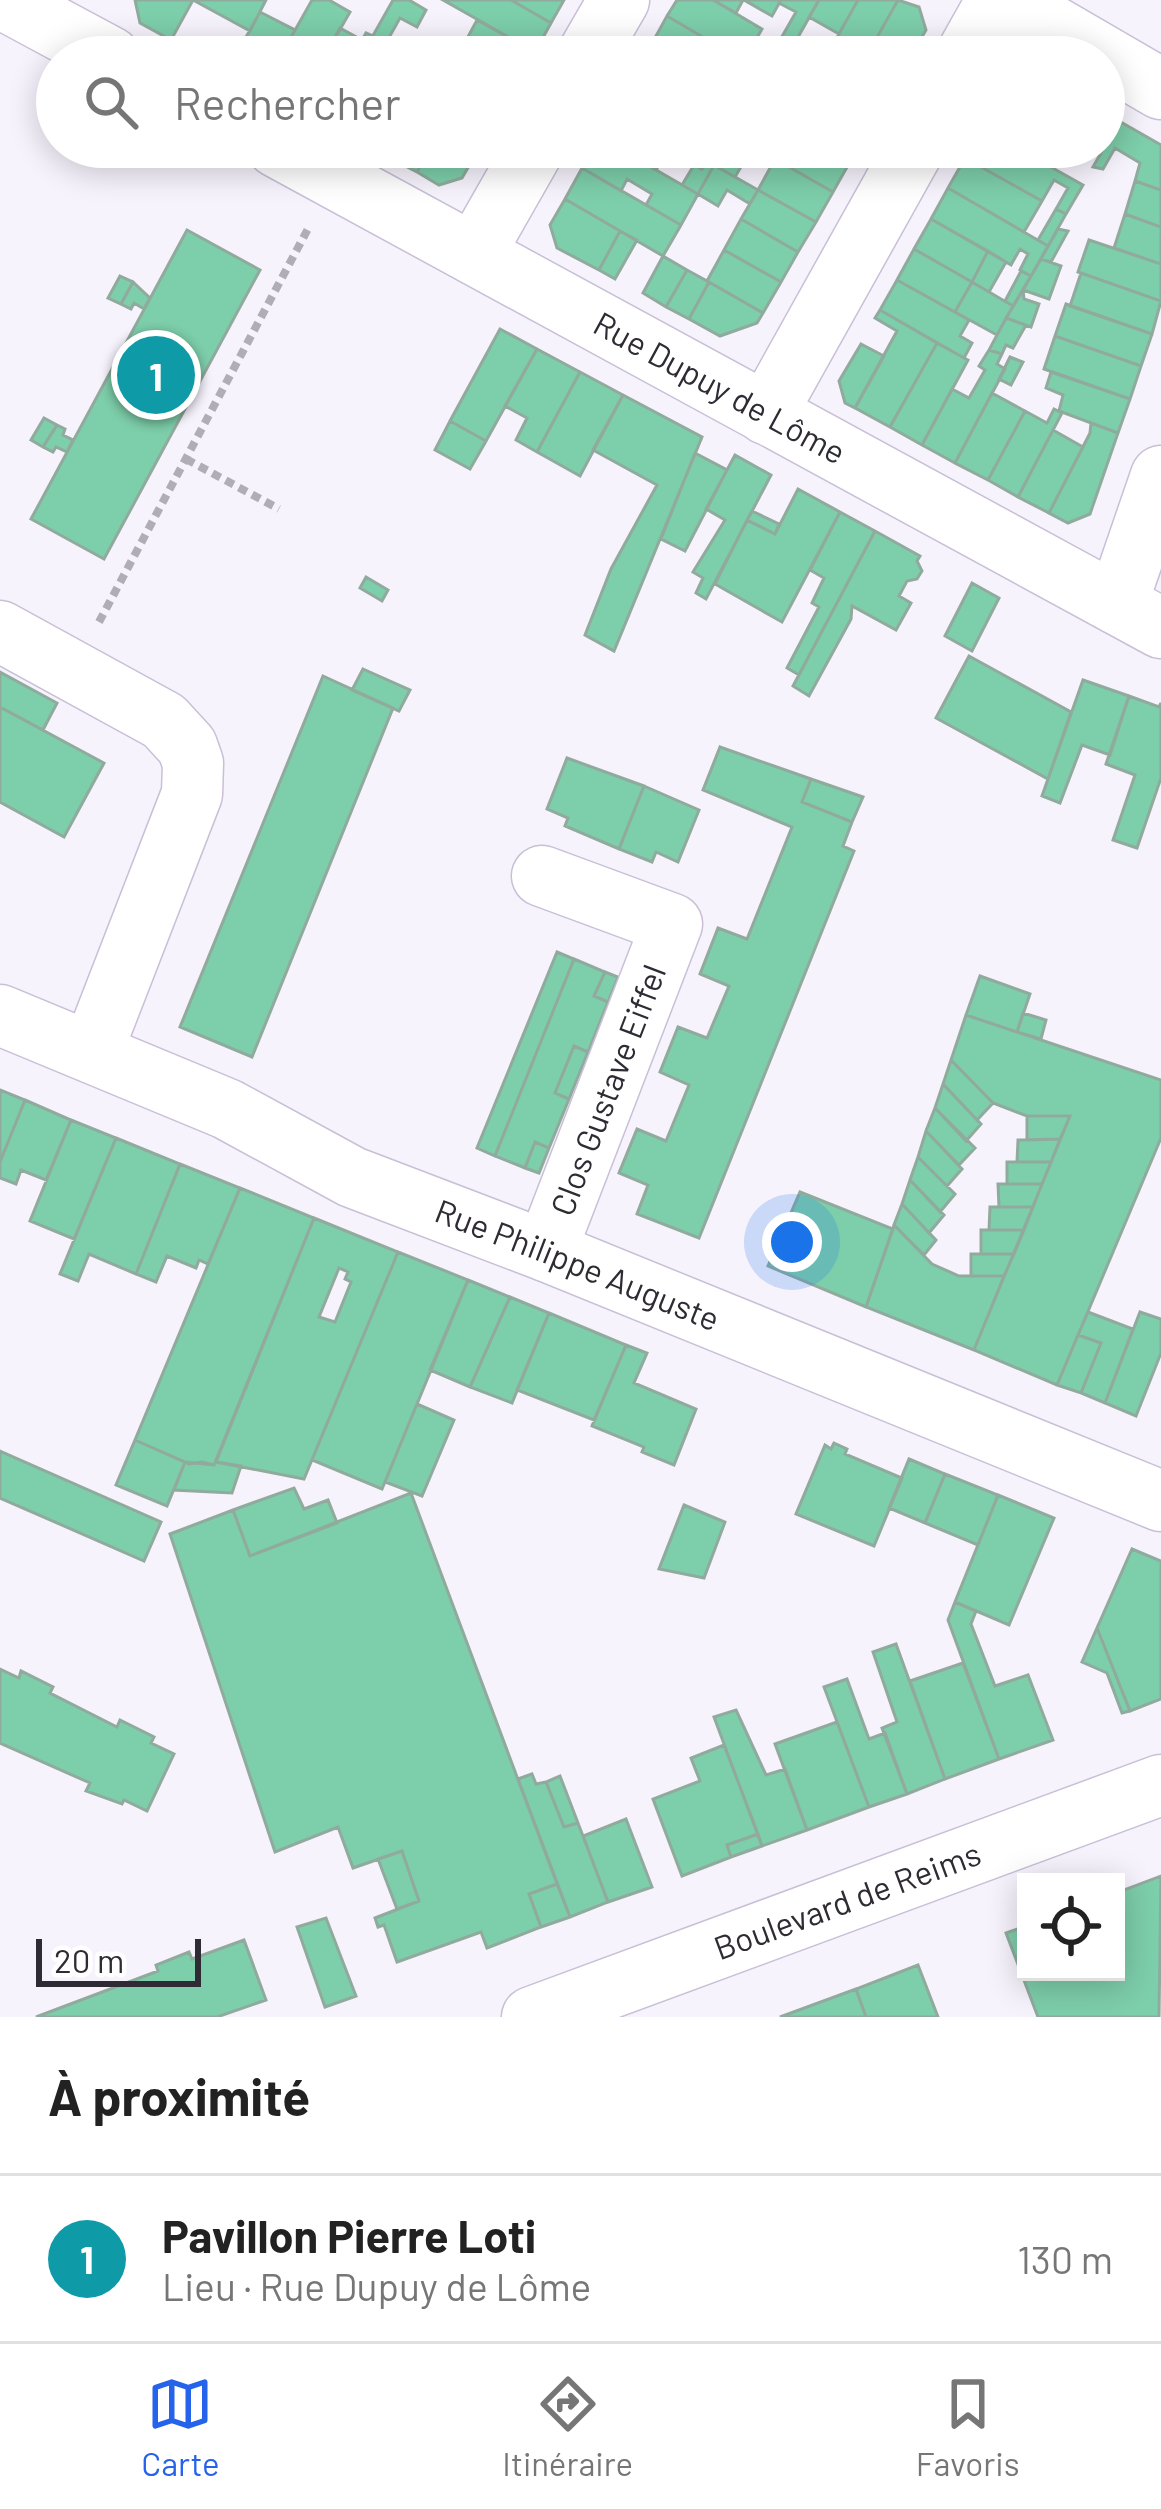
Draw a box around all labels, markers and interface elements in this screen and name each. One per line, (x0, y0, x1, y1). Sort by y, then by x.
search box (36, 36, 1125, 168)
icon: search (78, 69, 144, 135)
text: Rechercher (174, 75, 401, 129)
street label: Rue Dupuy de Lôme (587, 302, 853, 472)
pin: 1 (117, 330, 195, 420)
street label: Clos Gustave Eiffel (541, 959, 673, 1221)
street label: Rue Philippe Auguste (430, 1190, 726, 1338)
your location (762, 1212, 822, 1272)
street label: Boulevard de Reims (708, 1832, 986, 1967)
map controls (1017, 1873, 1125, 1981)
button: locate (1017, 1873, 1125, 1981)
scale bar (36, 1933, 201, 1986)
text: 20 m (54, 1940, 124, 1980)
text: À proximité (48, 2065, 310, 2126)
text: Pavillon Pierre Loti (162, 2208, 536, 2262)
text: 1 (80, 2235, 94, 2282)
text: 130 m (1017, 2235, 1113, 2282)
text: Lieu · Rue Dupuy de Lôme (162, 2262, 591, 2309)
tab: Carte (141, 2371, 220, 2483)
tab: Itinéraire (502, 2371, 633, 2483)
tab: Favoris (916, 2371, 1020, 2483)

